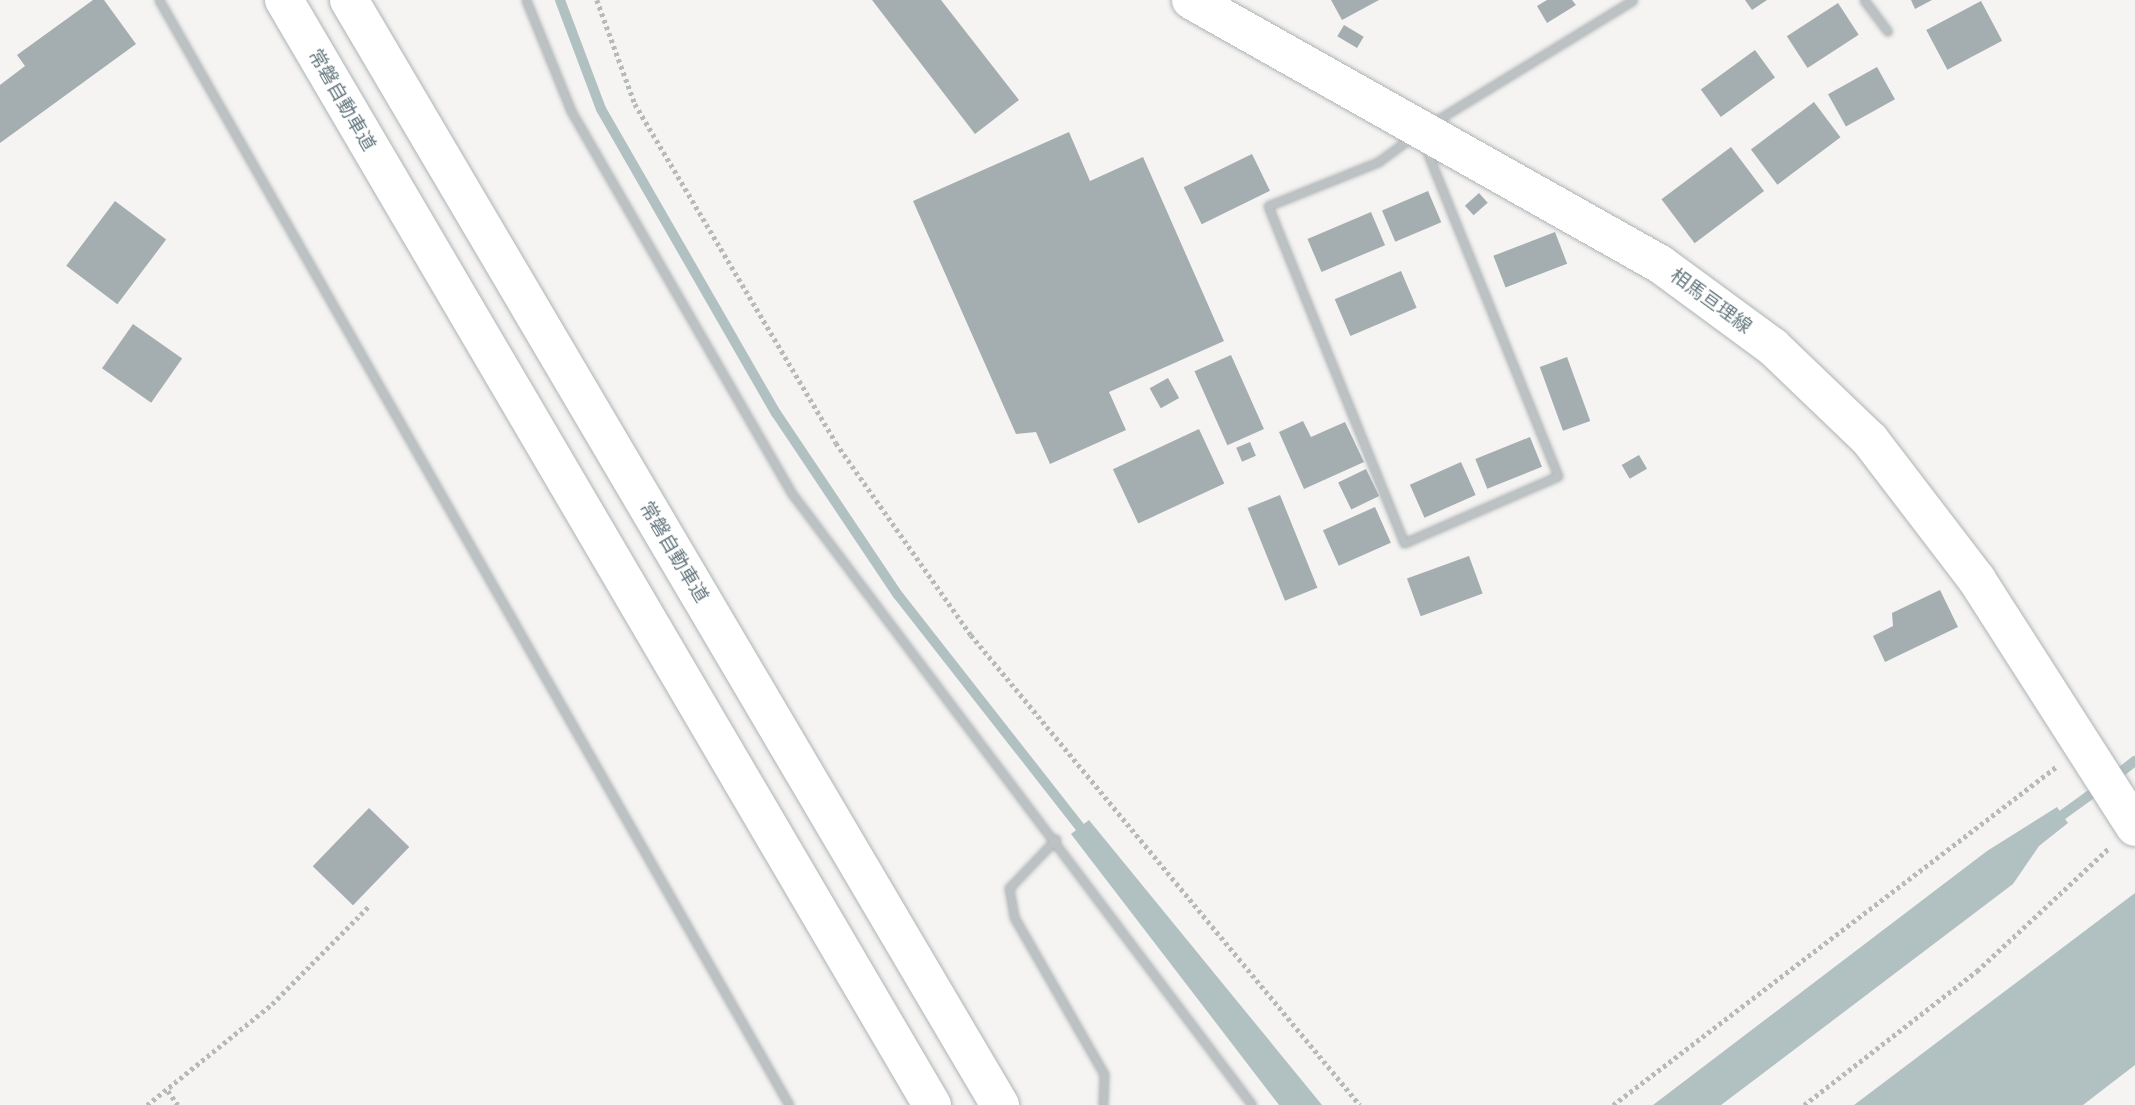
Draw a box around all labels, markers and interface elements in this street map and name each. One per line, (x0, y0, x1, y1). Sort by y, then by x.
street label: 常磐自動車道 (304, 45, 380, 155)
street label: 相馬亘理線 (1666, 264, 1756, 338)
street label: 常磐自動車道 (635, 497, 713, 607)

